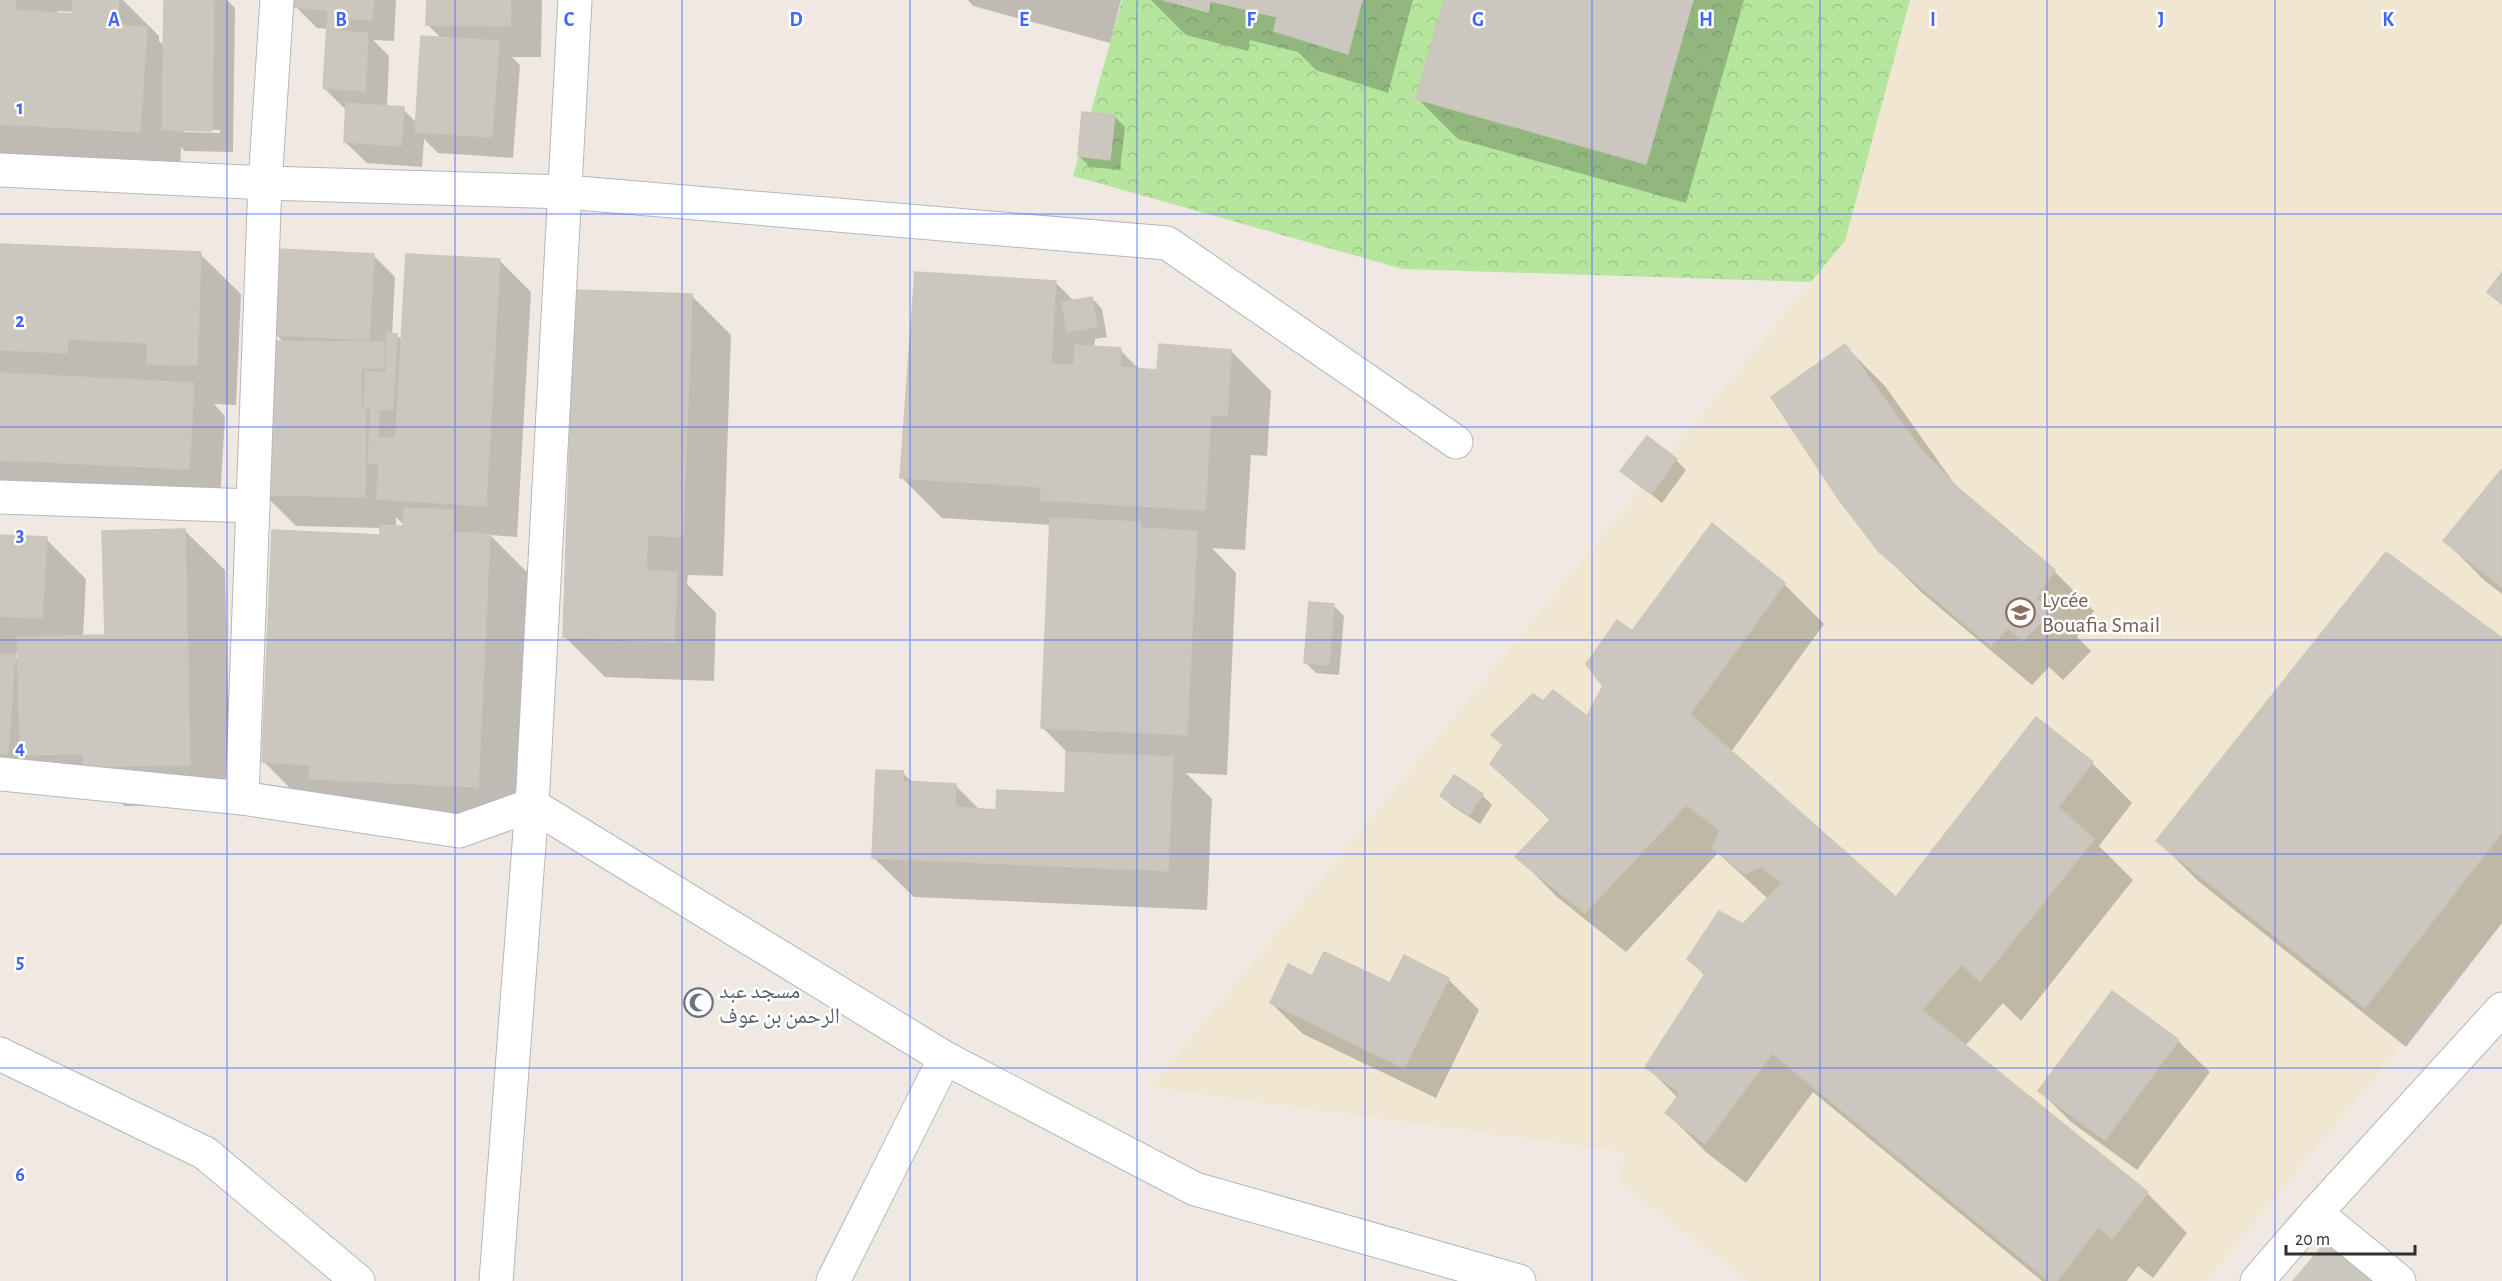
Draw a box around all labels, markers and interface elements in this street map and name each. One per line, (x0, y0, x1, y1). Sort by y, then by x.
text: A (108, 10, 120, 30)
text: B (335, 10, 347, 30)
text: C (564, 10, 575, 30)
text: D (789, 10, 803, 30)
text: E (1019, 10, 1029, 30)
text: F (1246, 10, 1256, 30)
text: G (1472, 10, 1484, 30)
text: H (1699, 10, 1713, 30)
text: I (1930, 10, 1936, 30)
text: J (2158, 10, 2164, 30)
text: K (2382, 10, 2394, 30)
text: 1 (16, 98, 24, 118)
text: 2 (15, 311, 25, 331)
text: 3 (16, 525, 24, 545)
place label: Lycée Bouafia Smail (2042, 589, 2160, 636)
school or university icon: Lycée Bouafia Smail (2005, 596, 2037, 628)
text: 4 (15, 738, 25, 758)
text: 5 (16, 952, 24, 972)
place label: مسجد عبد الرحمن بن عوف (719, 980, 840, 1029)
mosque icon: مسجد عبد الرحمن بن عوف (682, 987, 714, 1019)
text: 6 (15, 1165, 25, 1185)
scale bar (2286, 1218, 2415, 1256)
text: 20 m (2295, 1231, 2330, 1249)

